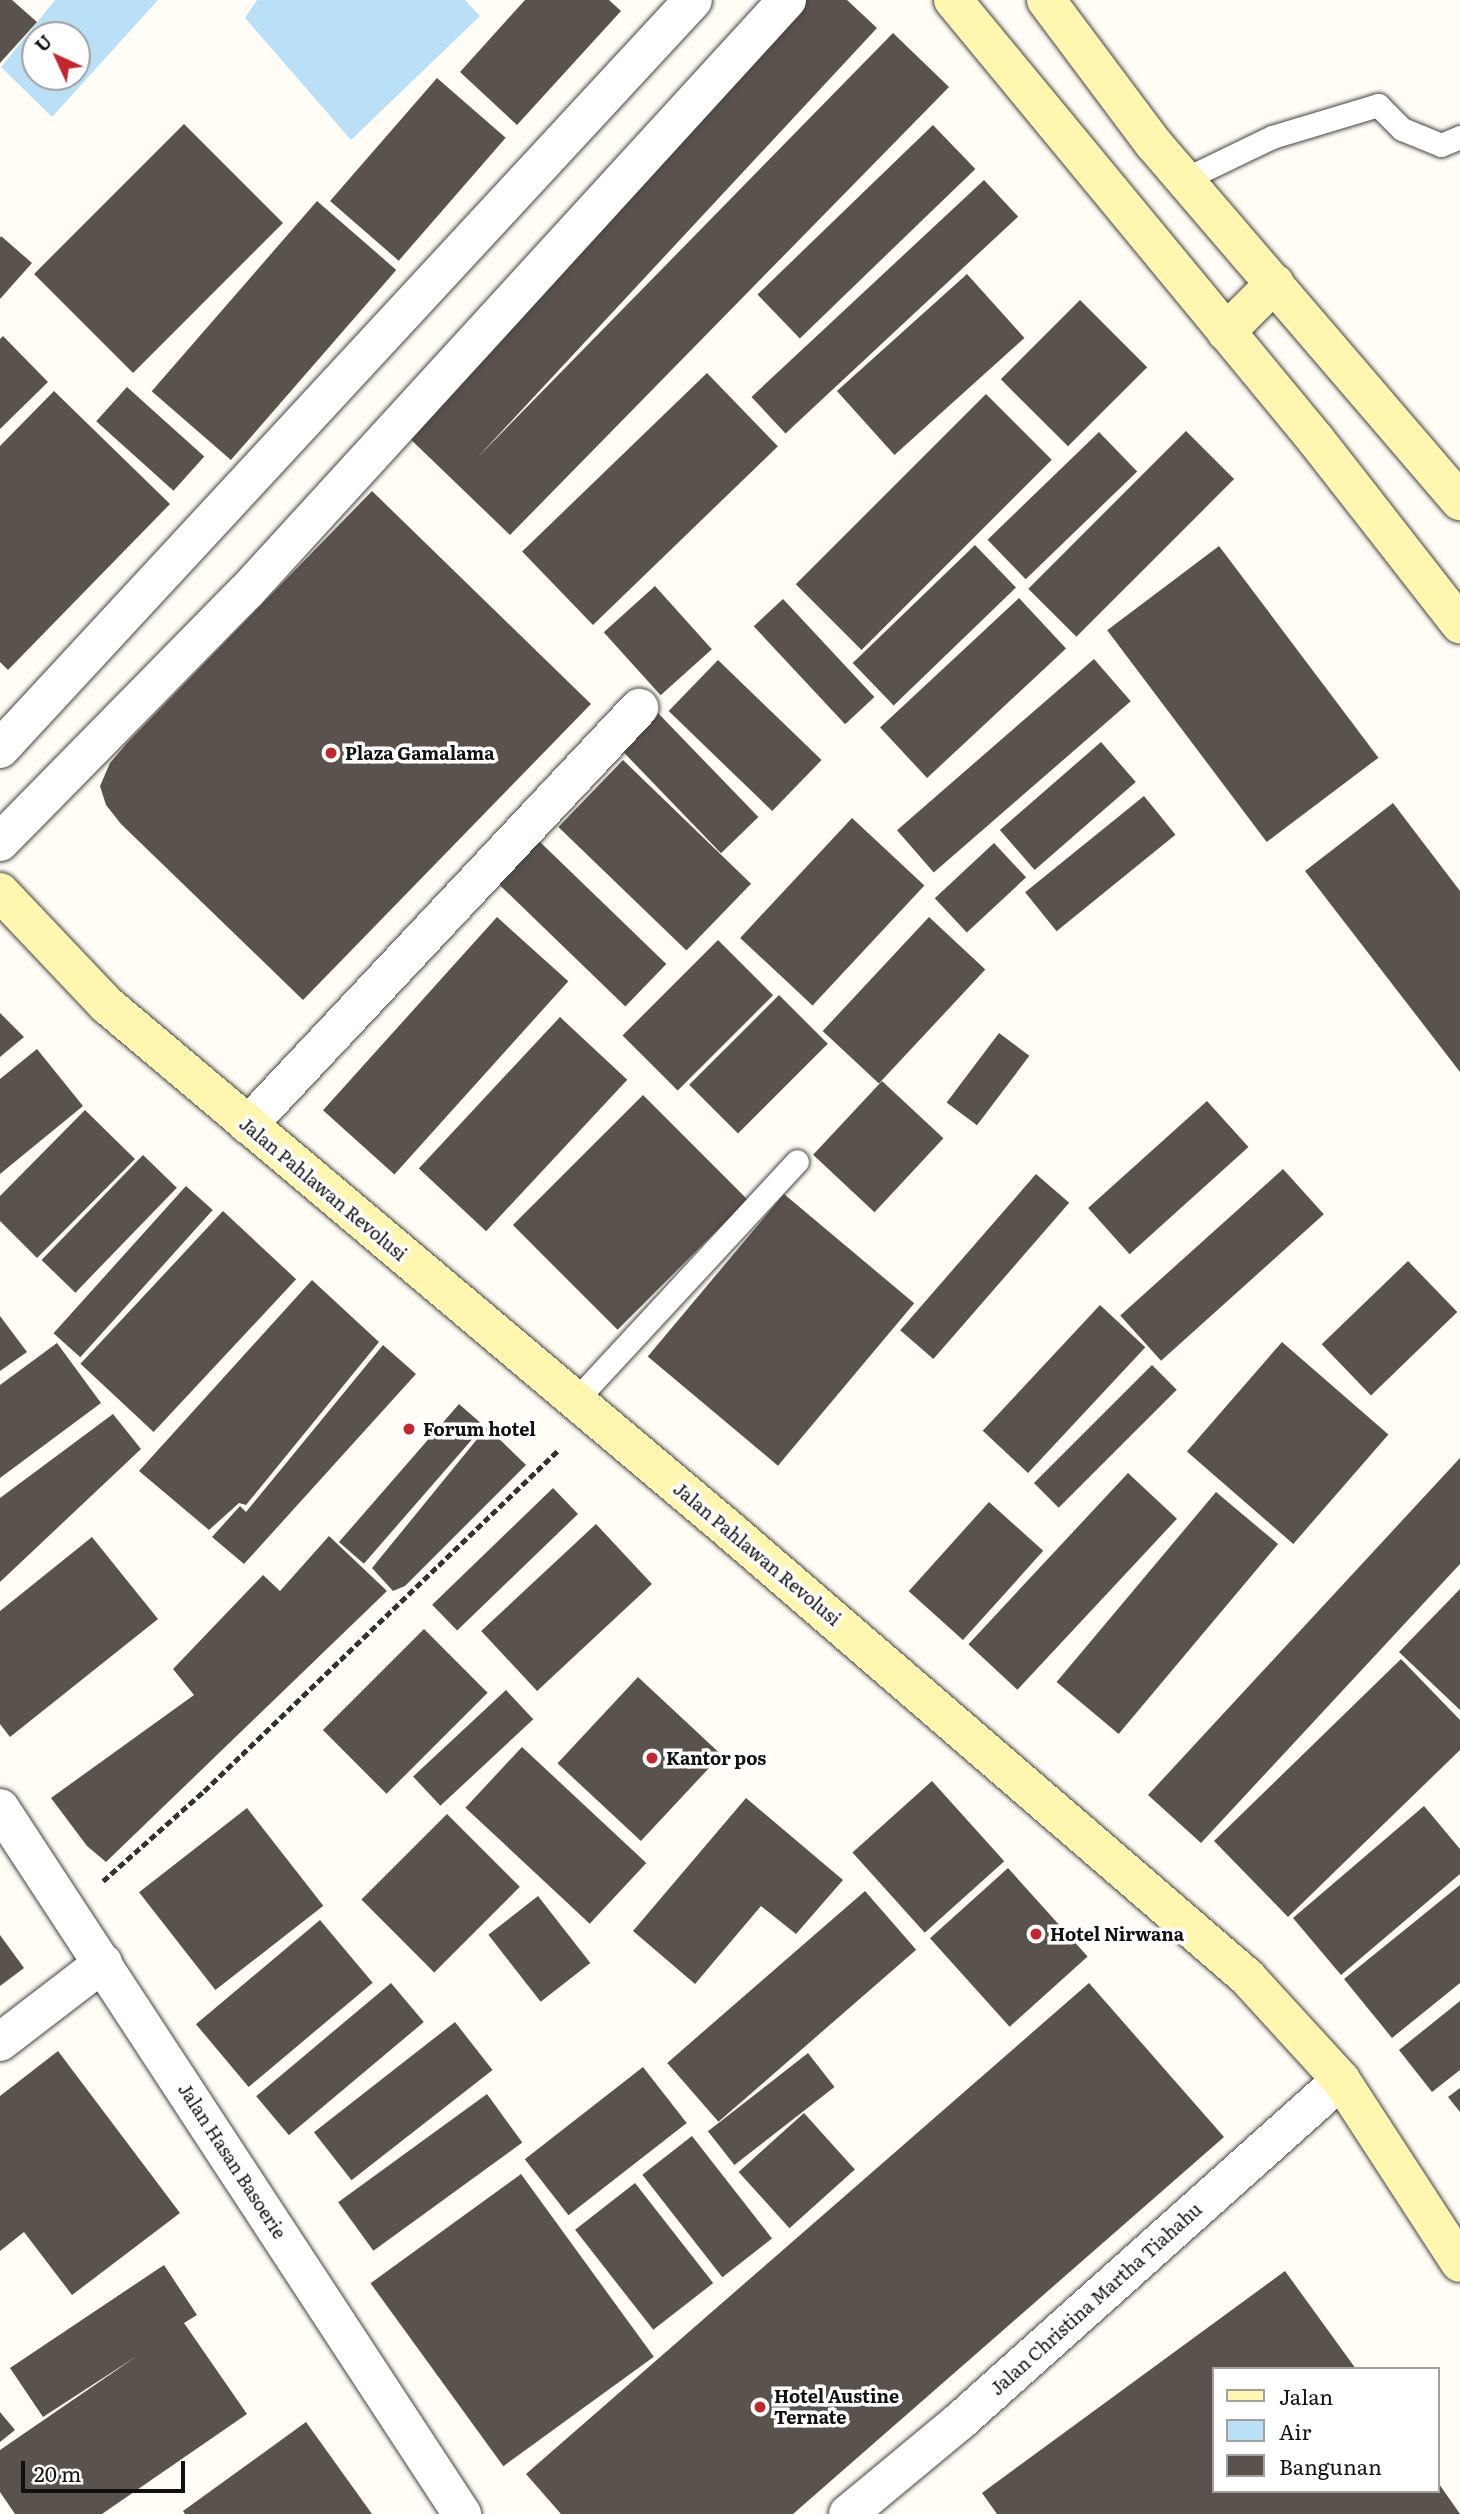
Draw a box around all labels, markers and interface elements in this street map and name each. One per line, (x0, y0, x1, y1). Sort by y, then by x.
north arrow (21, 21, 91, 91)
text: U (27, 27, 58, 58)
place label: Plaza Gamalama (345, 742, 495, 764)
marker: Plaza Gamalama (323, 745, 339, 761)
street label: Jalan Pahlawan Revolusi (235, 1113, 411, 1265)
place label: Forum hotel (423, 1418, 536, 1440)
marker: Forum hotel (401, 1421, 417, 1437)
street label: Jalan Pahlawan Revolusi (669, 1478, 845, 1630)
place label: Kantor pos (666, 1747, 766, 1769)
marker: Kantor pos (644, 1750, 660, 1766)
place label: Hotel Nirwana (1050, 1923, 1184, 1945)
marker: Hotel Nirwana (1028, 1926, 1044, 1942)
street label: Jalan Hasan Basoerie (174, 2079, 290, 2243)
street label: Jalan Christina Martha Tiahahu (986, 2198, 1206, 2400)
legend (1212, 2367, 1439, 2493)
text: Jalan (1279, 2380, 1333, 2411)
place label: Hotel Austine Ternate (774, 2386, 899, 2428)
marker: Hotel Austine Ternate (752, 2399, 768, 2415)
text: Air (1279, 2415, 1311, 2446)
scale bar (24, 2448, 189, 2492)
text: Bangunan (1279, 2450, 1382, 2481)
text: 20 m (34, 2457, 81, 2488)

